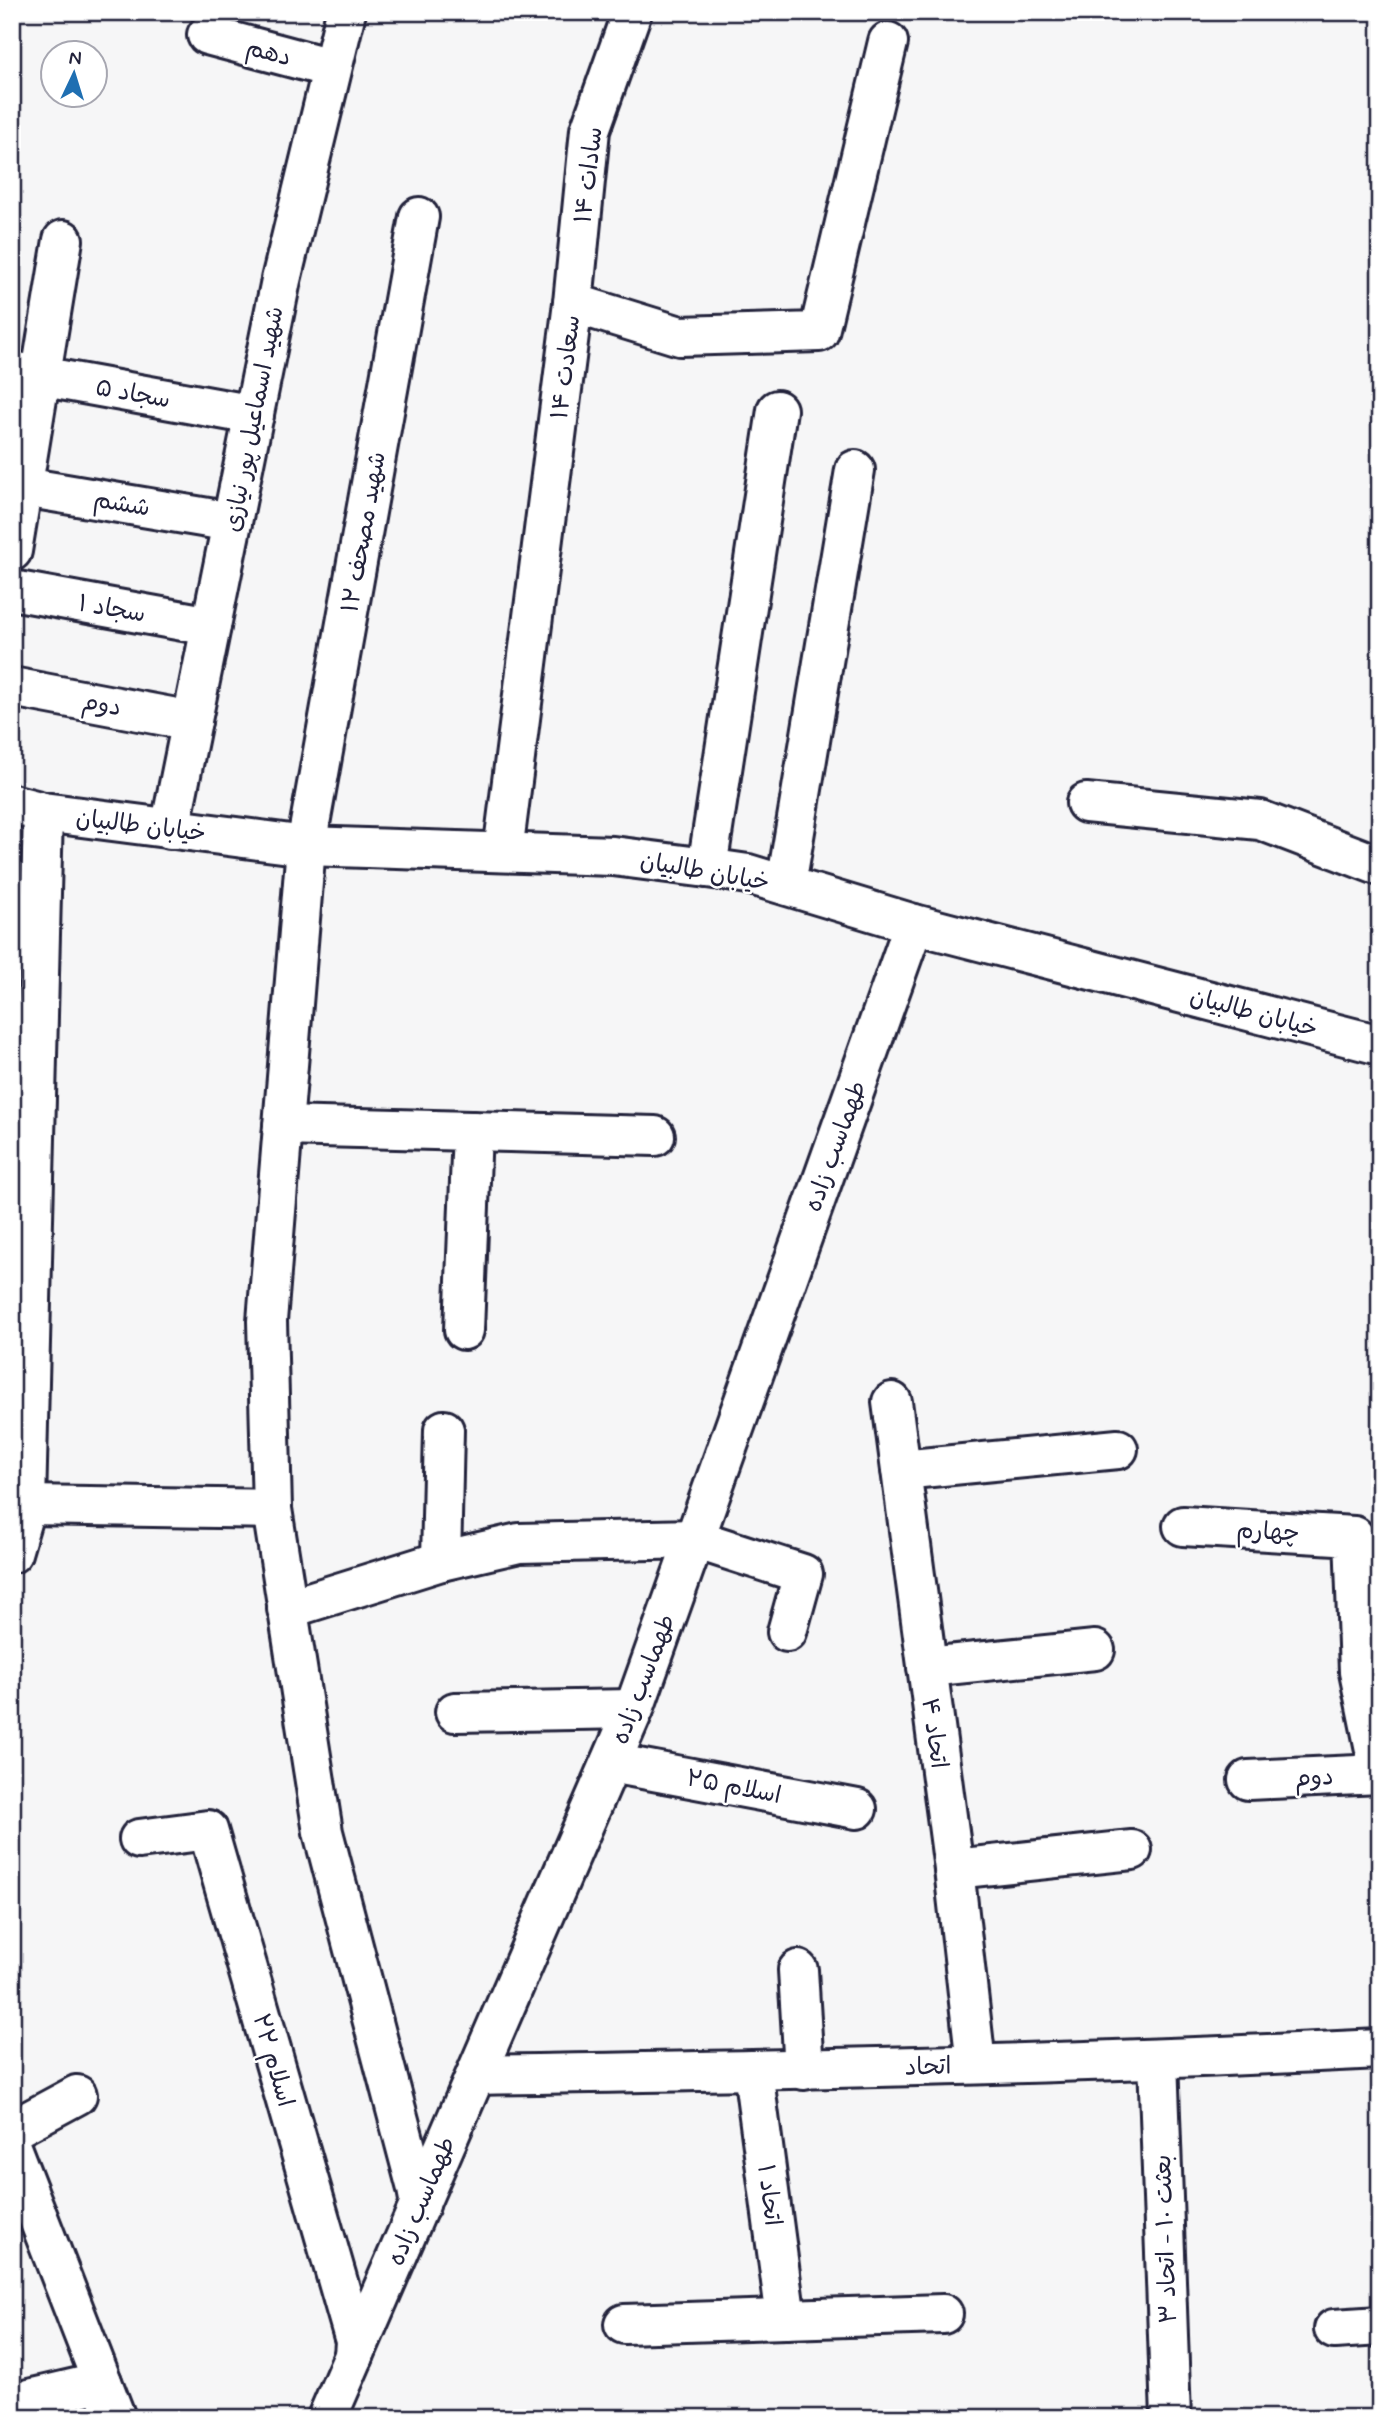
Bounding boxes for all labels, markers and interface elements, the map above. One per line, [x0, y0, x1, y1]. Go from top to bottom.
street label: دهم [242, 33, 295, 75]
north arrow [38, 38, 108, 108]
text: N [68, 46, 82, 71]
street label: سادات ۱۴ [568, 125, 611, 225]
street label: شهید اسماعیل پور نیازی [217, 304, 292, 535]
street label: سعادت ۱۴ [545, 313, 588, 421]
street label: سجاد ۵ [93, 373, 173, 416]
street label: شهید مصحف ۱۲ [335, 450, 394, 615]
street label: ششم [91, 484, 152, 526]
street label: سجاد ۱ [76, 588, 148, 631]
street label: دوم [79, 687, 124, 726]
street label: خیابان طالبیان [74, 803, 208, 850]
street label: خیابان طالبیان [638, 846, 772, 899]
street label: خیابان طالبیان [1186, 982, 1321, 1045]
street label: طهماسب زاده [798, 1077, 874, 1216]
street label: چهارم [1235, 1515, 1300, 1551]
street label: طهماسب زاده [605, 1610, 683, 1749]
street label: اتحاد ۴ [913, 1696, 954, 1771]
street label: دوم [1294, 1762, 1334, 1797]
street label: اسلام ۲۵ [683, 1763, 784, 1813]
street label: اسلام ۲۲ [244, 2010, 301, 2111]
street label: اتحاد [904, 2051, 952, 2084]
street label: طهماسب زاده [381, 2132, 463, 2271]
street label: بعثت ۱۰ - اتحاد ۳ [1148, 2154, 1185, 2324]
street label: اتحاد ۱ [749, 2163, 788, 2228]

